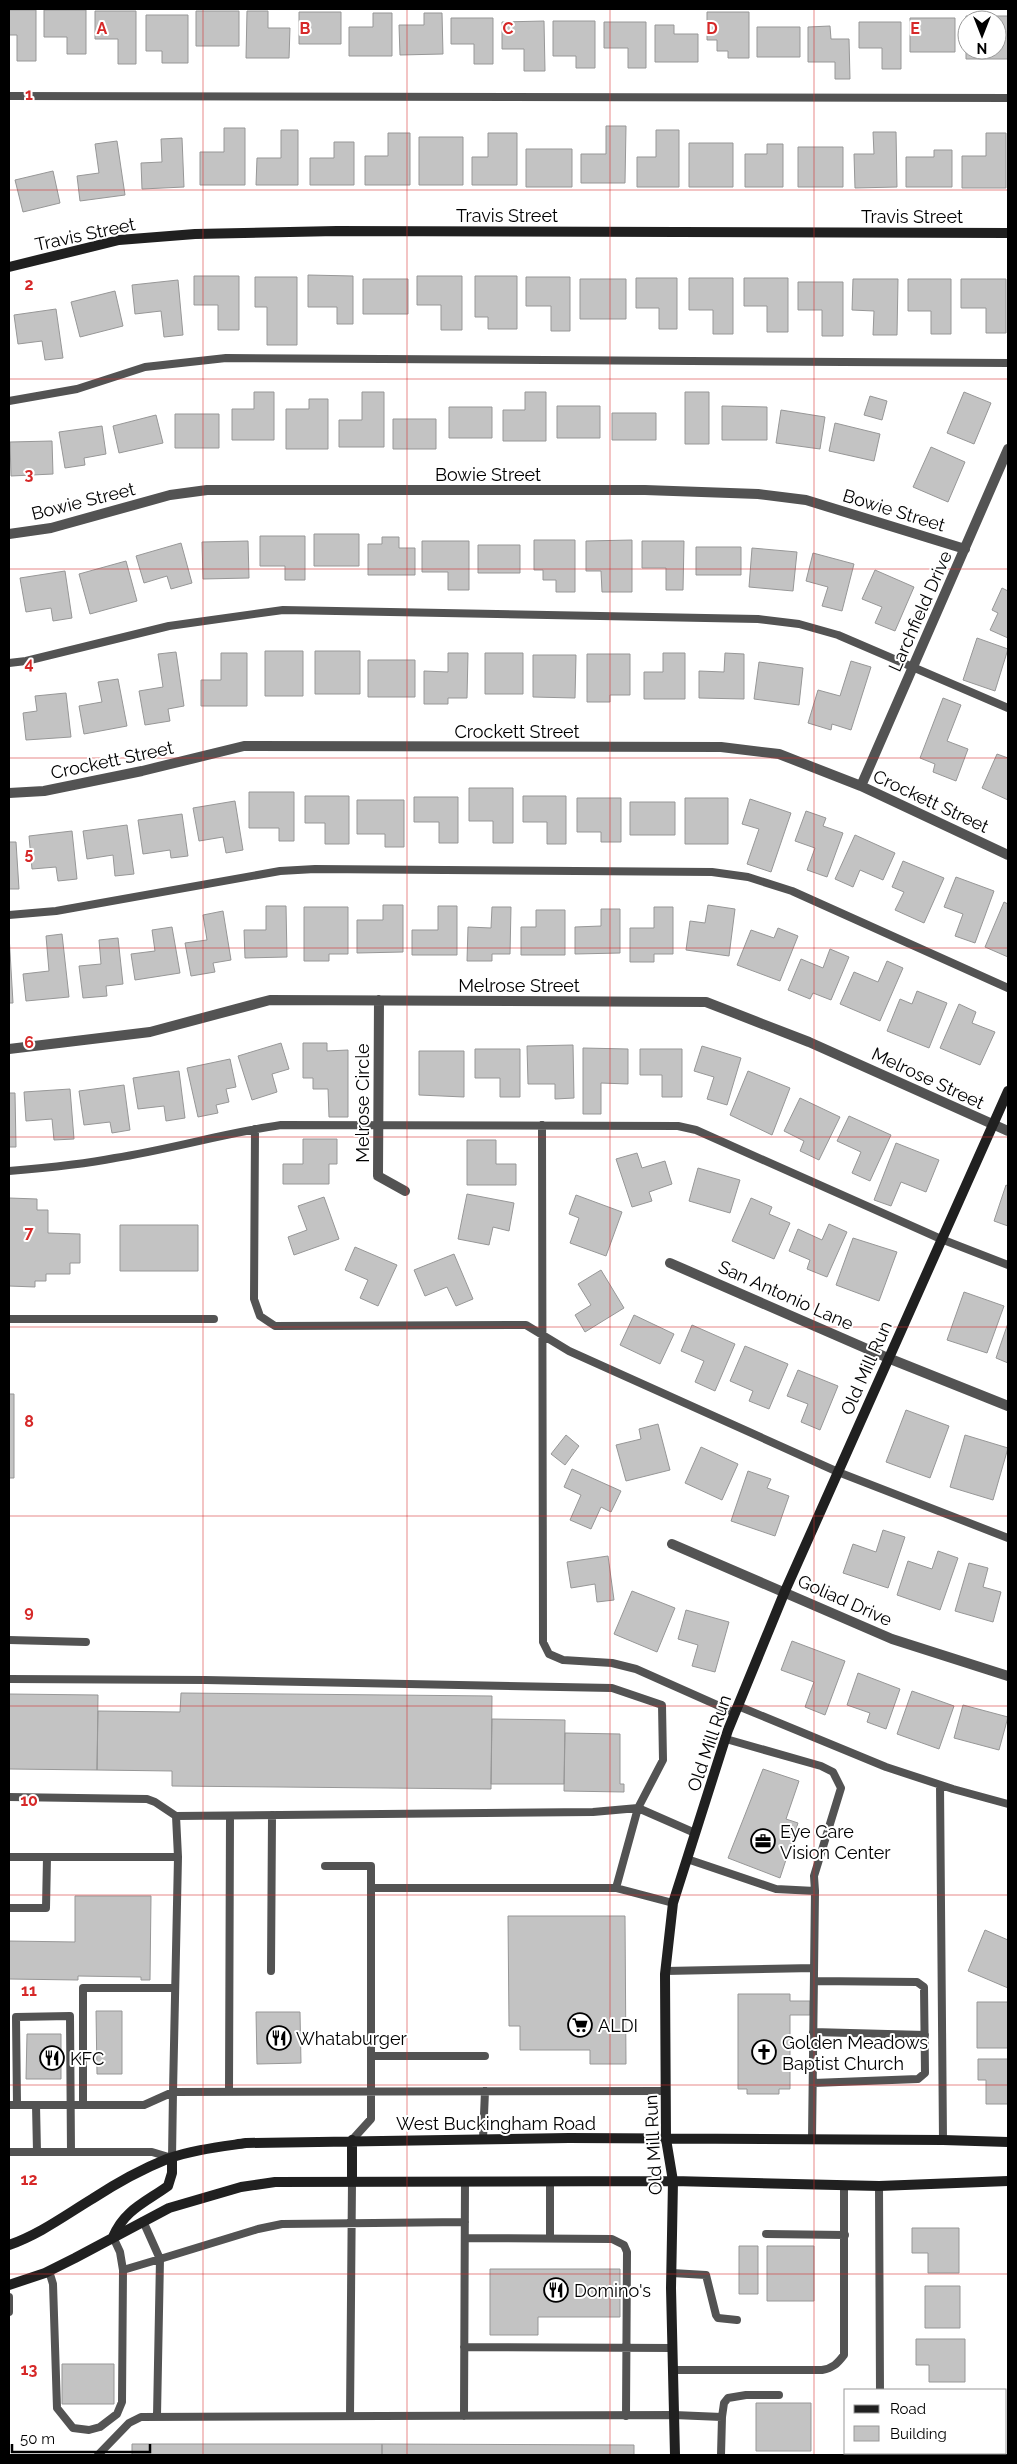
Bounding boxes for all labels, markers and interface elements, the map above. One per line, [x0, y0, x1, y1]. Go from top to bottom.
north arrow [957, 10, 1007, 60]
text: A [97, 19, 108, 38]
text: B [300, 19, 311, 38]
text: C [503, 19, 514, 38]
text: D [706, 19, 718, 38]
text: E [910, 19, 920, 38]
text: N [977, 40, 987, 56]
text: 1 [25, 85, 33, 104]
street label: Travis Street [456, 205, 558, 226]
street label: Travis Street [861, 206, 963, 227]
street label: Travis Street [33, 213, 137, 255]
text: 2 [24, 275, 34, 294]
street label: Bowie Street [435, 464, 541, 485]
text: 3 [25, 465, 34, 484]
street label: Bowie Street [29, 478, 137, 524]
street label: Bowie Street [840, 484, 948, 536]
street label: Larchfield Drive [884, 547, 956, 675]
text: 4 [24, 654, 34, 673]
street label: Crockett Street [454, 721, 580, 742]
street label: Crockett Street [49, 737, 175, 783]
street label: Crockett Street [870, 765, 992, 837]
text: 5 [25, 844, 34, 863]
street label: Melrose Street [458, 975, 580, 996]
text: 6 [24, 1033, 34, 1052]
street label: Melrose Circle [352, 1043, 373, 1163]
street label: Melrose Street [868, 1043, 988, 1113]
text: 7 [25, 1223, 34, 1242]
street label: San Antonio Lane [715, 1256, 857, 1334]
street label: Old Mill Run [836, 1318, 896, 1418]
text: 8 [24, 1412, 34, 1431]
street label: Goliad Drive [795, 1570, 896, 1630]
text: 9 [24, 1602, 34, 1621]
street label: Old Mill Run [683, 1692, 735, 1794]
text: 10 [20, 1791, 38, 1810]
place label: Eye Care Vision Center [780, 1821, 891, 1863]
office icon: Eye Care Vision Center [750, 1828, 776, 1854]
text: 11 [21, 1981, 37, 2000]
supermarket icon: ALDI [567, 2012, 593, 2038]
place label: ALDI [598, 2015, 638, 2036]
restaurant icon: Whataburger [266, 2025, 292, 2051]
place label: Whataburger [296, 2028, 407, 2049]
place label: Golden Meadows Baptist Church [782, 2032, 928, 2074]
church icon: Golden Meadows Baptist Church [751, 2039, 777, 2065]
restaurant icon: KFC [39, 2045, 65, 2071]
place label: KFC [70, 2048, 104, 2069]
street label: Old Mill Run [640, 2094, 666, 2196]
street label: West Buckingham Road [396, 2113, 596, 2134]
text: 12 [21, 2170, 37, 2189]
restaurant icon: Domino's [543, 2277, 569, 2303]
place label: Domino's [574, 2280, 651, 2301]
text: 13 [21, 2360, 37, 2379]
legend [844, 2389, 1007, 2454]
text: Road [890, 2400, 926, 2418]
scale bar [12, 2422, 150, 2454]
text: Building [890, 2425, 947, 2443]
text: 50 m [20, 2430, 55, 2448]

